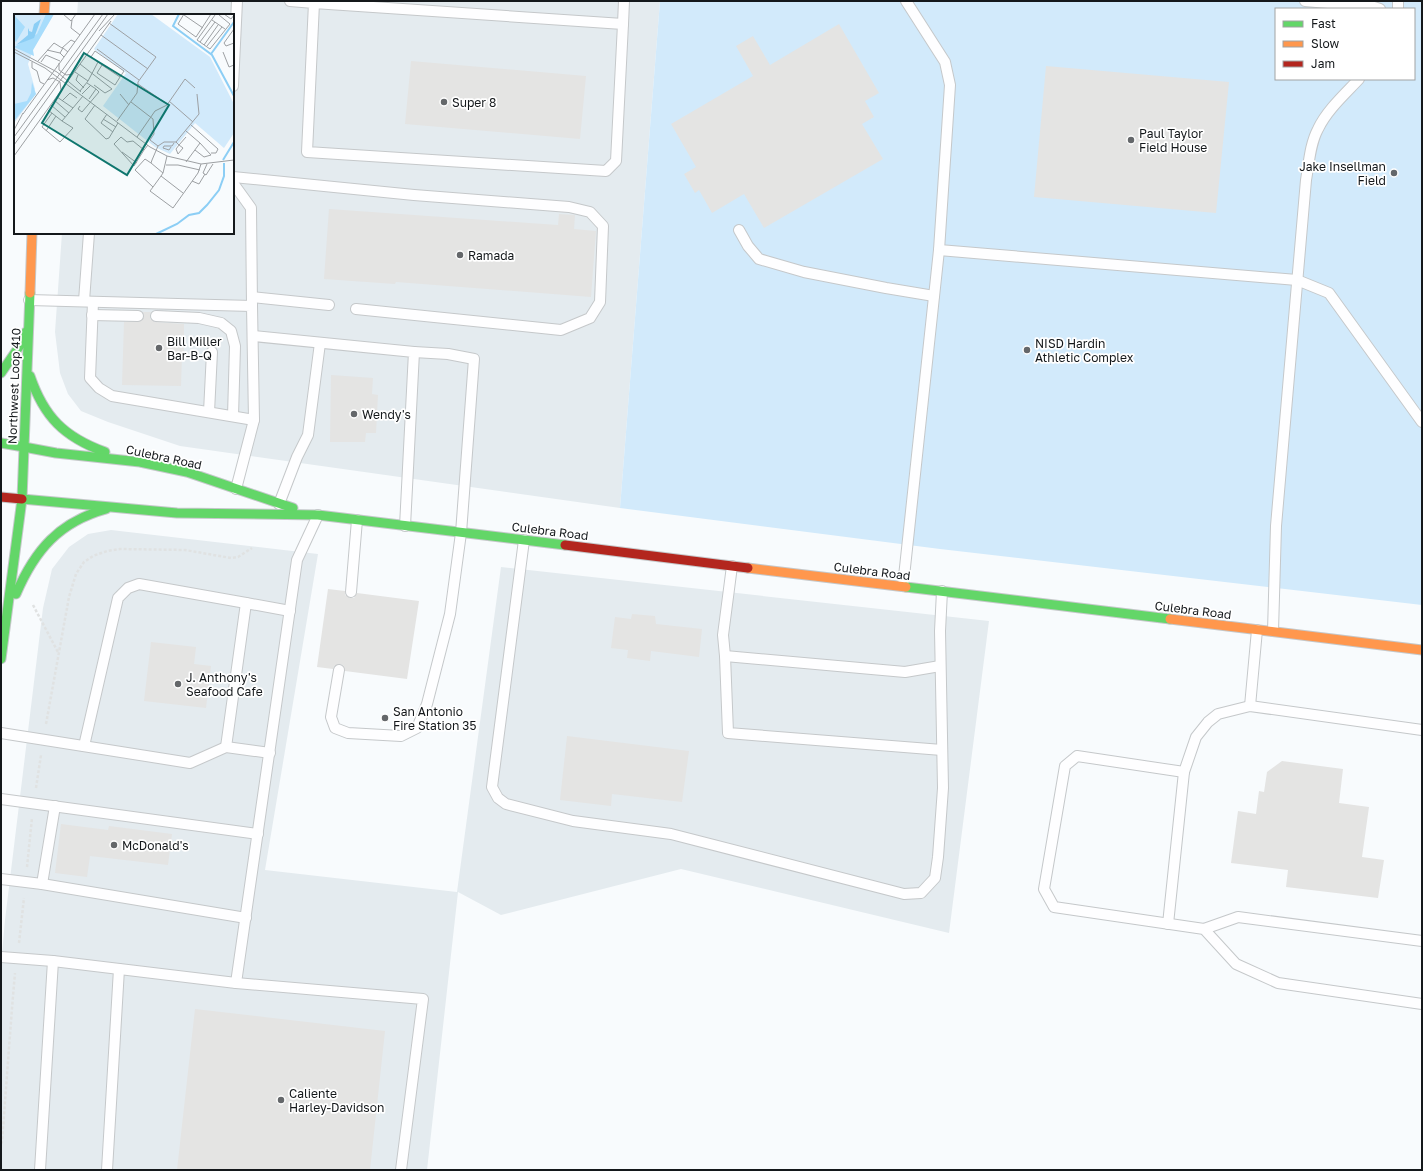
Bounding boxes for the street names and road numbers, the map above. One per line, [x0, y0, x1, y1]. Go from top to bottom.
street label: Northwest Loop 410 [4, 328, 24, 444]
street label: Culebra Road [125, 442, 203, 472]
street label: Culebra Road [511, 519, 589, 543]
street label: Culebra Road [833, 559, 911, 583]
street label: Culebra Road [1154, 598, 1232, 622]

